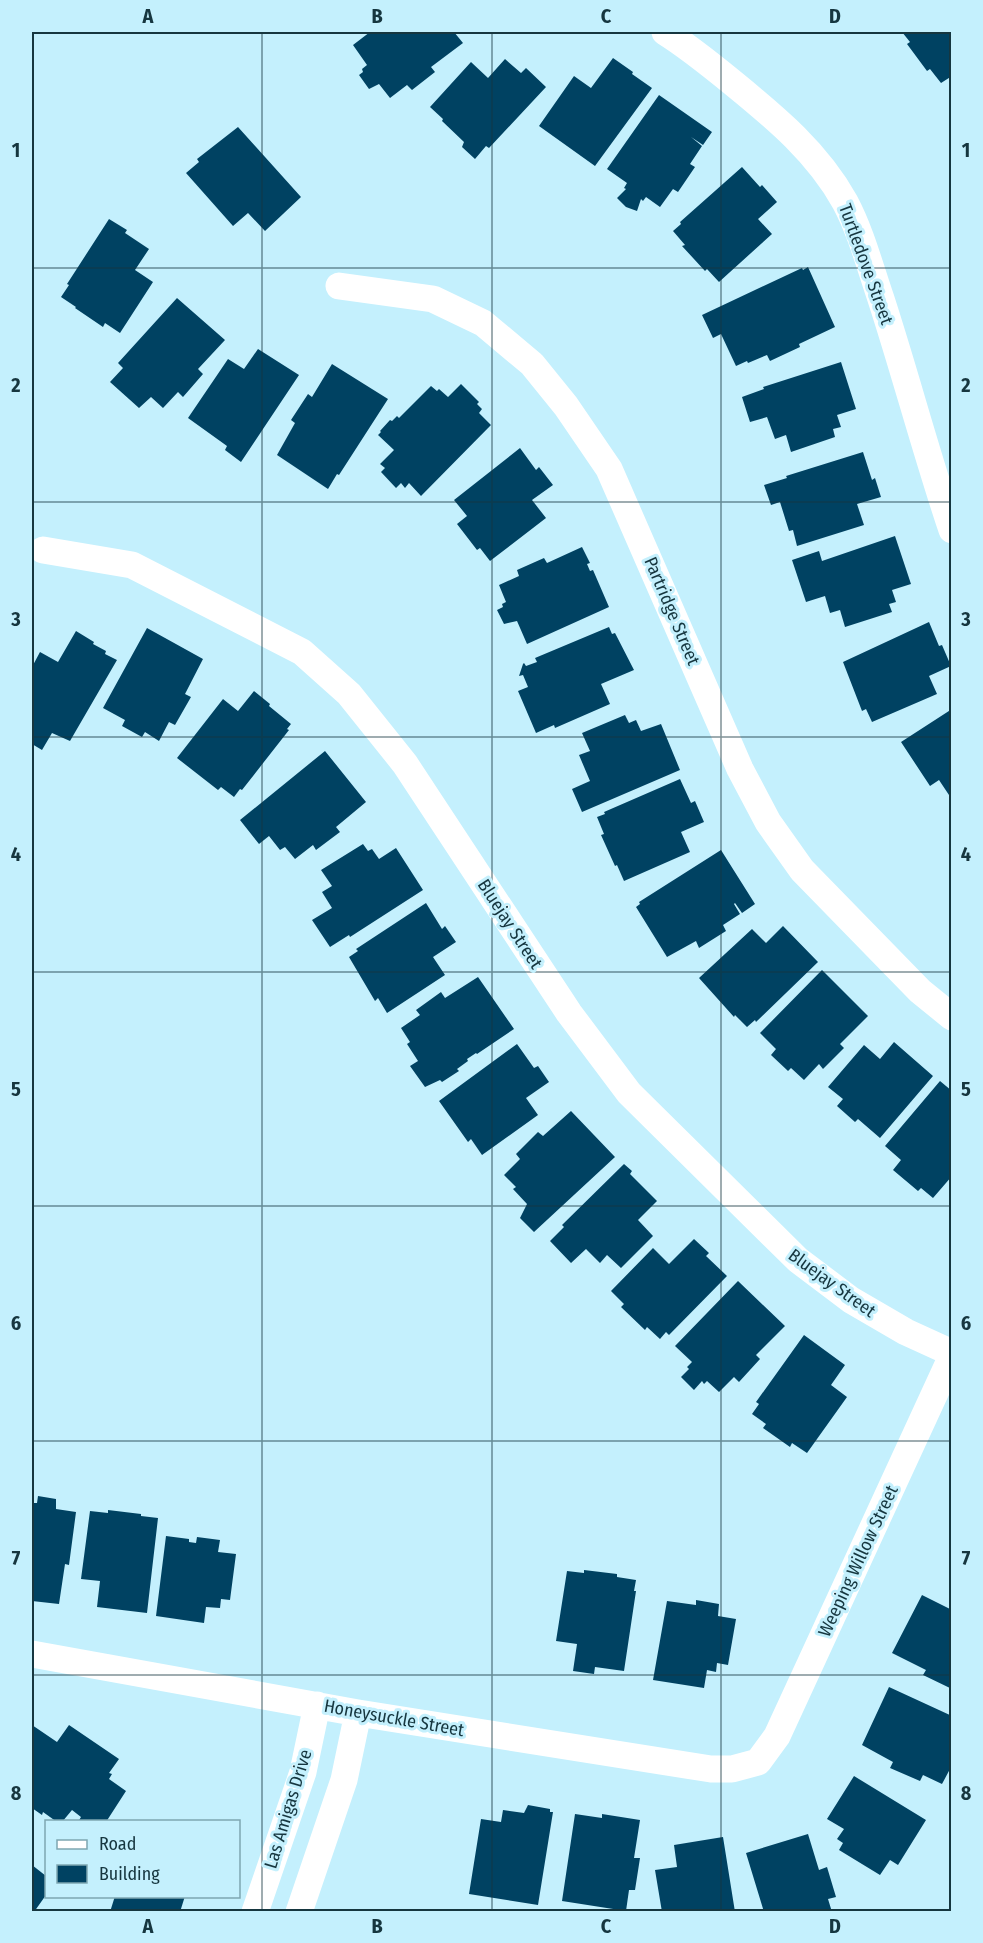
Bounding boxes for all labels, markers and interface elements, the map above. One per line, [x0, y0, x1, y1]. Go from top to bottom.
text: A [142, 4, 155, 28]
text: B [371, 4, 383, 28]
text: C [601, 4, 612, 28]
text: D [829, 4, 841, 28]
text: 1 [12, 138, 20, 162]
text: 1 [962, 138, 970, 162]
street label: Turtledove Street [834, 201, 898, 328]
text: 2 [10, 373, 21, 397]
text: 2 [960, 373, 971, 397]
street label: Partridge Street [639, 554, 705, 669]
text: 3 [10, 607, 21, 631]
text: 3 [960, 607, 971, 631]
text: 4 [11, 842, 21, 866]
text: 4 [961, 842, 971, 866]
street label: Bluejay Street [473, 875, 547, 973]
text: 5 [11, 1077, 21, 1101]
text: 5 [961, 1077, 971, 1101]
street label: Bluejay Street [784, 1244, 880, 1322]
text: 6 [11, 1311, 21, 1335]
text: 6 [961, 1311, 971, 1335]
street label: Weeping Willow Street [813, 1482, 903, 1640]
text: 7 [12, 1546, 21, 1570]
text: 7 [962, 1546, 971, 1570]
street label: Honeysuckle Street [322, 1695, 466, 1741]
street label: Las Amigas Drive [259, 1747, 317, 1871]
text: 8 [11, 1781, 22, 1805]
text: 8 [961, 1781, 972, 1805]
legend [45, 1820, 240, 1898]
text: Road [99, 1833, 136, 1855]
text: Building [99, 1863, 160, 1885]
text: A [142, 1914, 155, 1938]
text: B [371, 1914, 383, 1938]
text: C [601, 1914, 612, 1938]
text: D [829, 1914, 841, 1938]

